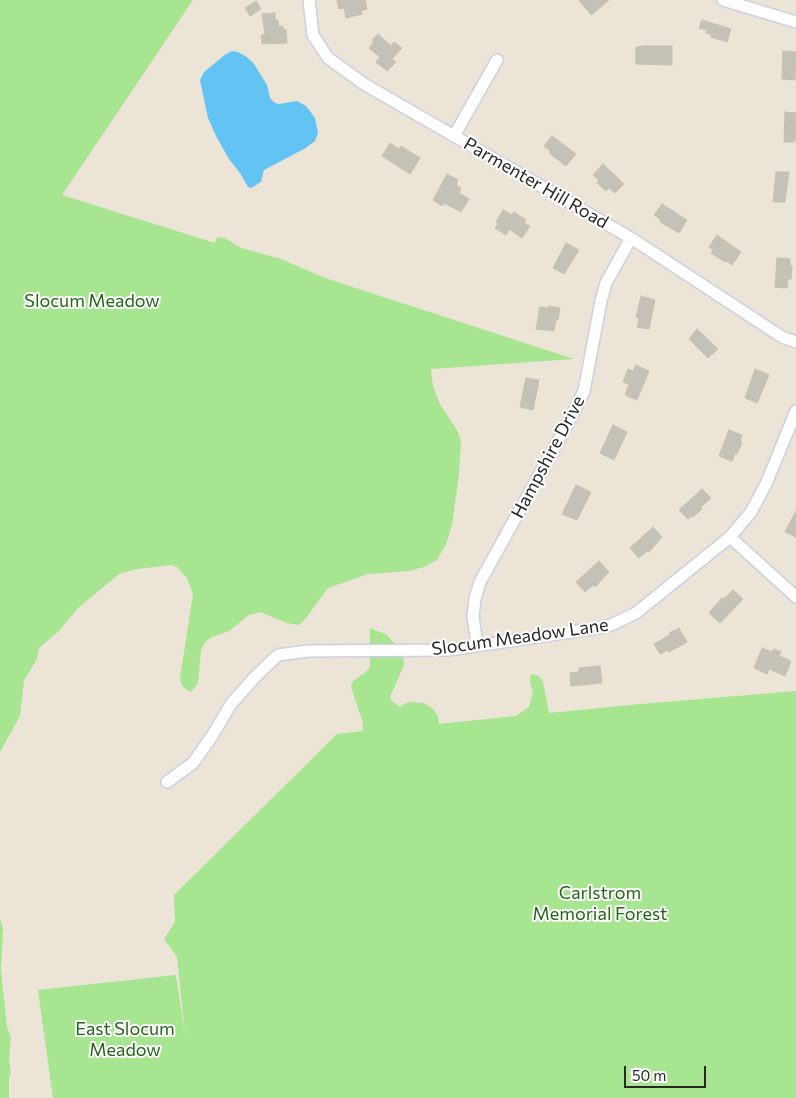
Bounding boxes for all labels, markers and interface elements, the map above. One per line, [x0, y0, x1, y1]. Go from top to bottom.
street label: Parmenter Hill Road [460, 133, 612, 233]
park label: Slocum Meadow [24, 290, 160, 312]
street label: Hampshire Drive [507, 392, 589, 522]
street label: Slocum Meadow Lane [430, 614, 610, 660]
park label: Carlstrom Memorial Forest [533, 882, 667, 924]
park label: East Slocum Meadow [75, 1018, 175, 1060]
scale bar [626, 1056, 708, 1088]
text: 50 m [632, 1066, 666, 1084]

